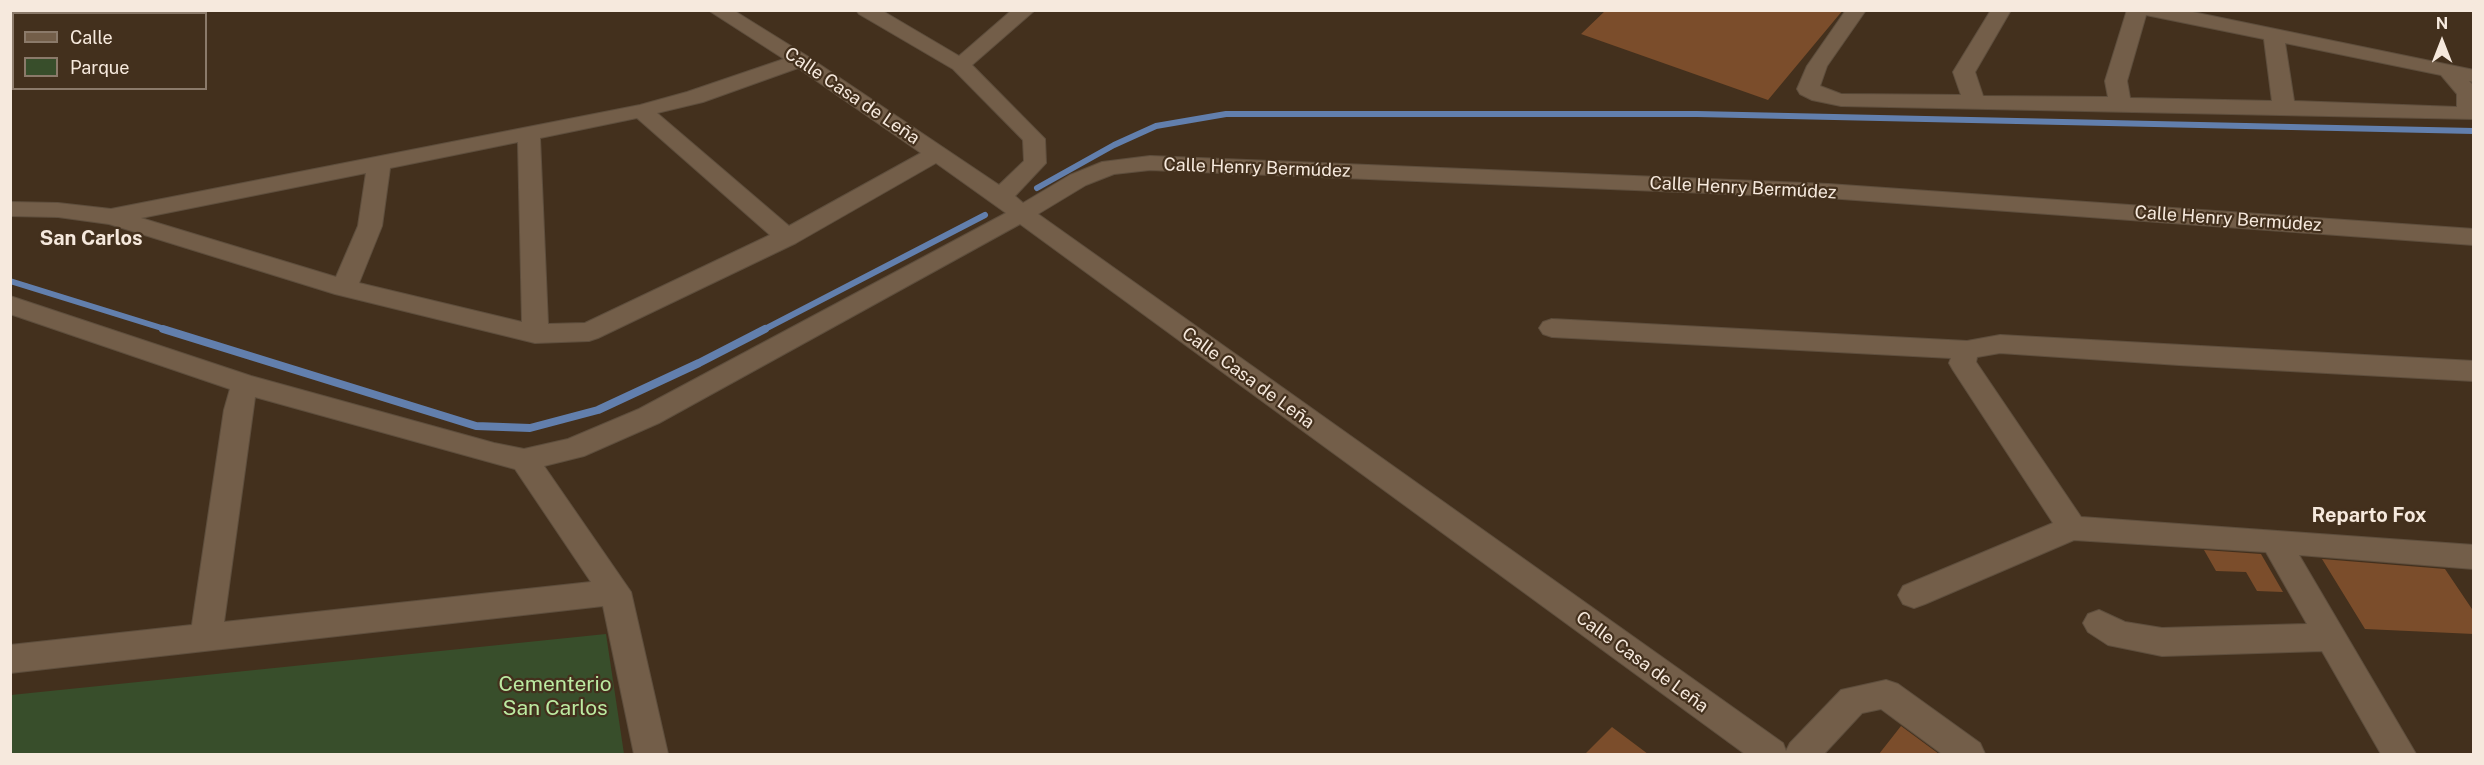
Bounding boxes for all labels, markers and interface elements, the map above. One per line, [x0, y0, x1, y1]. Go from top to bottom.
legend [12, 12, 207, 90]
north arrow [2412, 12, 2472, 72]
text: N [2436, 14, 2448, 33]
text: Calle [70, 27, 113, 48]
street label: Calle Casa de Leña [780, 43, 924, 149]
text: Parque [70, 57, 130, 78]
street label: Calle Henry Bermúdez [1163, 154, 1351, 182]
street label: Calle Henry Bermúdez [1649, 172, 1837, 204]
street label: Calle Henry Bermúdez [2134, 202, 2322, 236]
district label: San Carlos [39, 227, 143, 251]
street label: Calle Casa de Leña [1178, 323, 1318, 433]
district label: Reparto Fox [2312, 504, 2426, 528]
street label: Calle Casa de Leña [1572, 607, 1712, 717]
park label: Cementerio San Carlos [498, 672, 612, 722]

